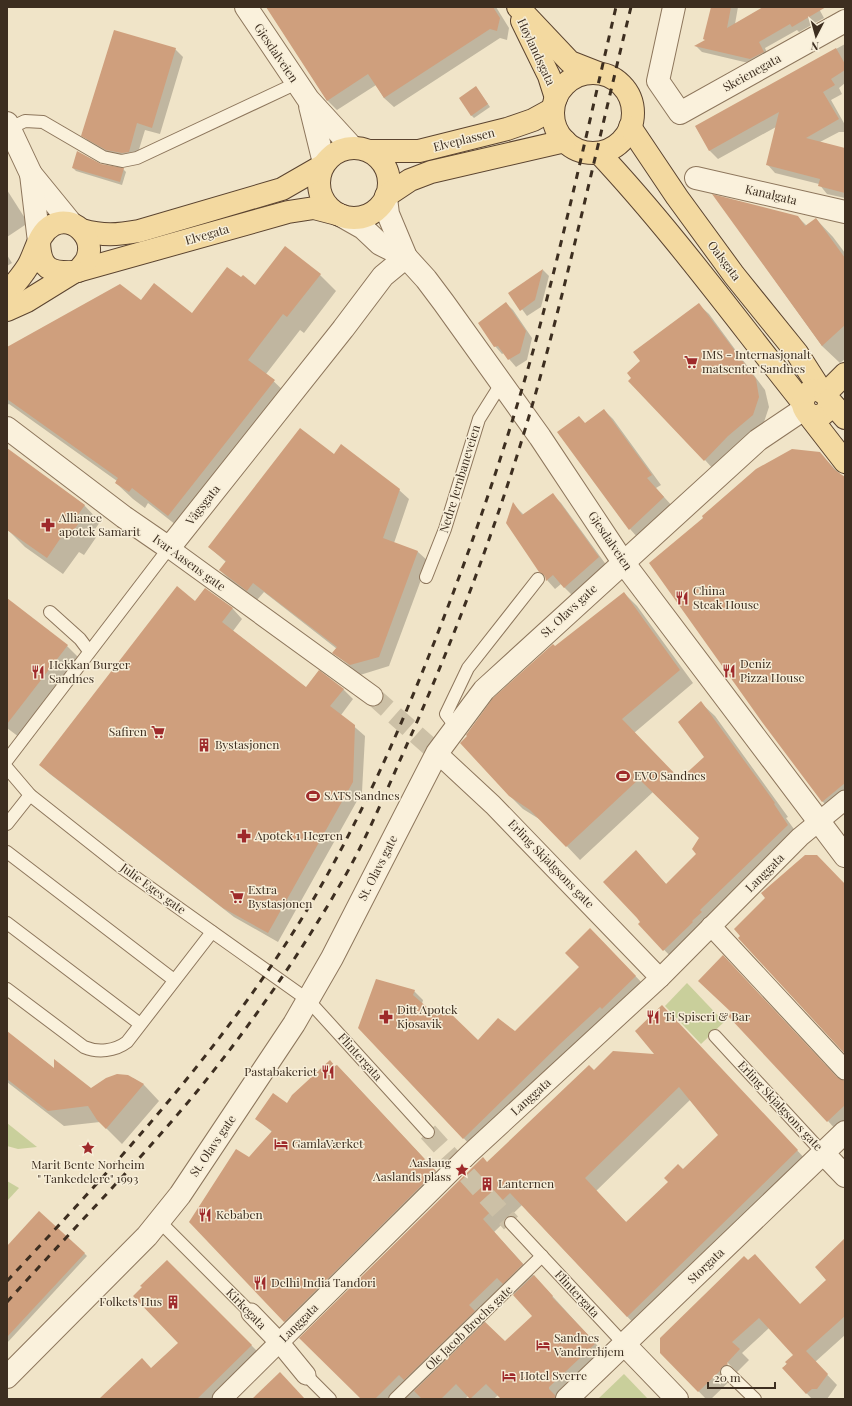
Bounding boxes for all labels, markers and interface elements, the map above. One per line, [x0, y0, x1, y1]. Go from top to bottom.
street label: Høylandsgata [514, 15, 559, 88]
north arrow [796, 16, 836, 56]
street label: Gjesdalveien [251, 20, 302, 85]
text: N [810, 39, 820, 54]
street label: Skeienegata [720, 50, 783, 95]
street label: Elveplassen [431, 124, 496, 154]
street label: Kanalgata [744, 180, 799, 208]
street label: Elvegata [183, 220, 231, 248]
street label: Oalsgata [705, 237, 745, 284]
place label: IMS - Internasjonalt matsenter Sandnes [702, 346, 812, 376]
supermarket icon: IMS - Internasjonalt matsenter Sandnes [683, 354, 699, 370]
street label: Nedre Jernbaneveien [435, 423, 483, 535]
street label: Vågsgata [181, 481, 223, 529]
street label: Gjesdalveien [585, 508, 636, 573]
place label: Alliance apotek Samarit [58, 509, 141, 539]
pharmacy icon: Alliance apotek Samarit [40, 517, 56, 533]
street label: Ivar Aasens gate [150, 530, 229, 594]
street label: St. Olavs gate [537, 580, 600, 641]
place label: China Steak House [693, 582, 759, 612]
restaurant icon: China Steak House [674, 590, 690, 606]
place label: Deniz Pizza House [740, 655, 805, 685]
place label: Hekkan Burger Sandnes [49, 656, 131, 686]
restaurant icon: Deniz Pizza House [721, 663, 737, 679]
restaurant icon: Hekkan Burger Sandnes [30, 664, 46, 680]
place label: Safiren [109, 723, 147, 739]
supermarket icon: Safiren [150, 724, 166, 740]
place label: Bystasjonen [215, 736, 279, 752]
building icon: Bystasjonen [196, 737, 212, 753]
place label: EVO Sandnes [634, 767, 706, 783]
sports icon: EVO Sandnes [615, 768, 631, 784]
place label: SATS Sandnes [324, 787, 400, 803]
sports icon: SATS Sandnes [305, 788, 321, 804]
street label: Erling Skjalgsons gate [505, 815, 598, 911]
place label: Apotek 1 Hegren [254, 827, 343, 843]
pharmacy icon: Apotek 1 Hegren [236, 828, 252, 844]
street label: St. Olavs gate [354, 832, 400, 903]
street label: Langgata [741, 849, 787, 895]
street label: Julie Eges gate [117, 858, 190, 917]
place label: Extra Bystasjonen [248, 881, 312, 911]
supermarket icon: Extra Bystasjonen [229, 889, 245, 905]
place label: Ditt Apotek Kjosavik [397, 1001, 458, 1031]
place label: Ti Spiseri & Bar [664, 1008, 751, 1024]
pharmacy icon: Ditt Apotek Kjosavik [378, 1009, 394, 1025]
restaurant icon: Ti Spiseri & Bar [645, 1009, 661, 1025]
street label: Flintergata [335, 1029, 386, 1084]
street label: Erling Skjalgsons gate [735, 1057, 827, 1154]
place label: Pastabakeriet [244, 1063, 318, 1079]
restaurant icon: Pastabakeriet [320, 1064, 336, 1080]
street label: Langgata [507, 1074, 554, 1119]
street label: St. Olavs gate [186, 1111, 239, 1180]
place label: GamlaVærket [292, 1135, 364, 1151]
hotel icon: GamlaVærket [273, 1136, 289, 1152]
place icon: Marit Bente Norheim " Tankedelere" 1993 [80, 1140, 96, 1156]
place label: Aaslaug Aaslands plass [372, 1154, 452, 1184]
place label: Marit Bente Norheim " Tankedelere" 1993 [31, 1156, 145, 1186]
place icon: Aaslaug Aaslands plass [454, 1162, 470, 1178]
place label: Lanternen [498, 1175, 554, 1191]
building icon: Lanternen [479, 1176, 495, 1192]
place label: Kebaben [216, 1206, 263, 1222]
restaurant icon: Kebaben [197, 1207, 213, 1223]
street label: Storgata [684, 1244, 727, 1287]
street label: Flintergata [552, 1266, 604, 1320]
place label: Delhi India Tandori [271, 1274, 376, 1290]
restaurant icon: Delhi India Tandori [252, 1275, 268, 1291]
street label: Ole Jacob Brochs gate [421, 1281, 516, 1373]
street label: Kirkegata [223, 1284, 270, 1332]
place label: Folkets Hus [99, 1293, 162, 1309]
building icon: Folkets Hus [165, 1294, 181, 1310]
street label: Langgata [275, 1299, 321, 1345]
place label: Sandnes Vandrerhjem [553, 1329, 625, 1359]
hotel icon: Sandnes Vandrerhjem [535, 1337, 551, 1353]
scale bar [708, 1364, 775, 1390]
place label: Hotel Sverre [520, 1367, 587, 1383]
hotel icon: Hotel Sverre [501, 1368, 517, 1384]
text: 20 m [714, 1369, 741, 1385]

